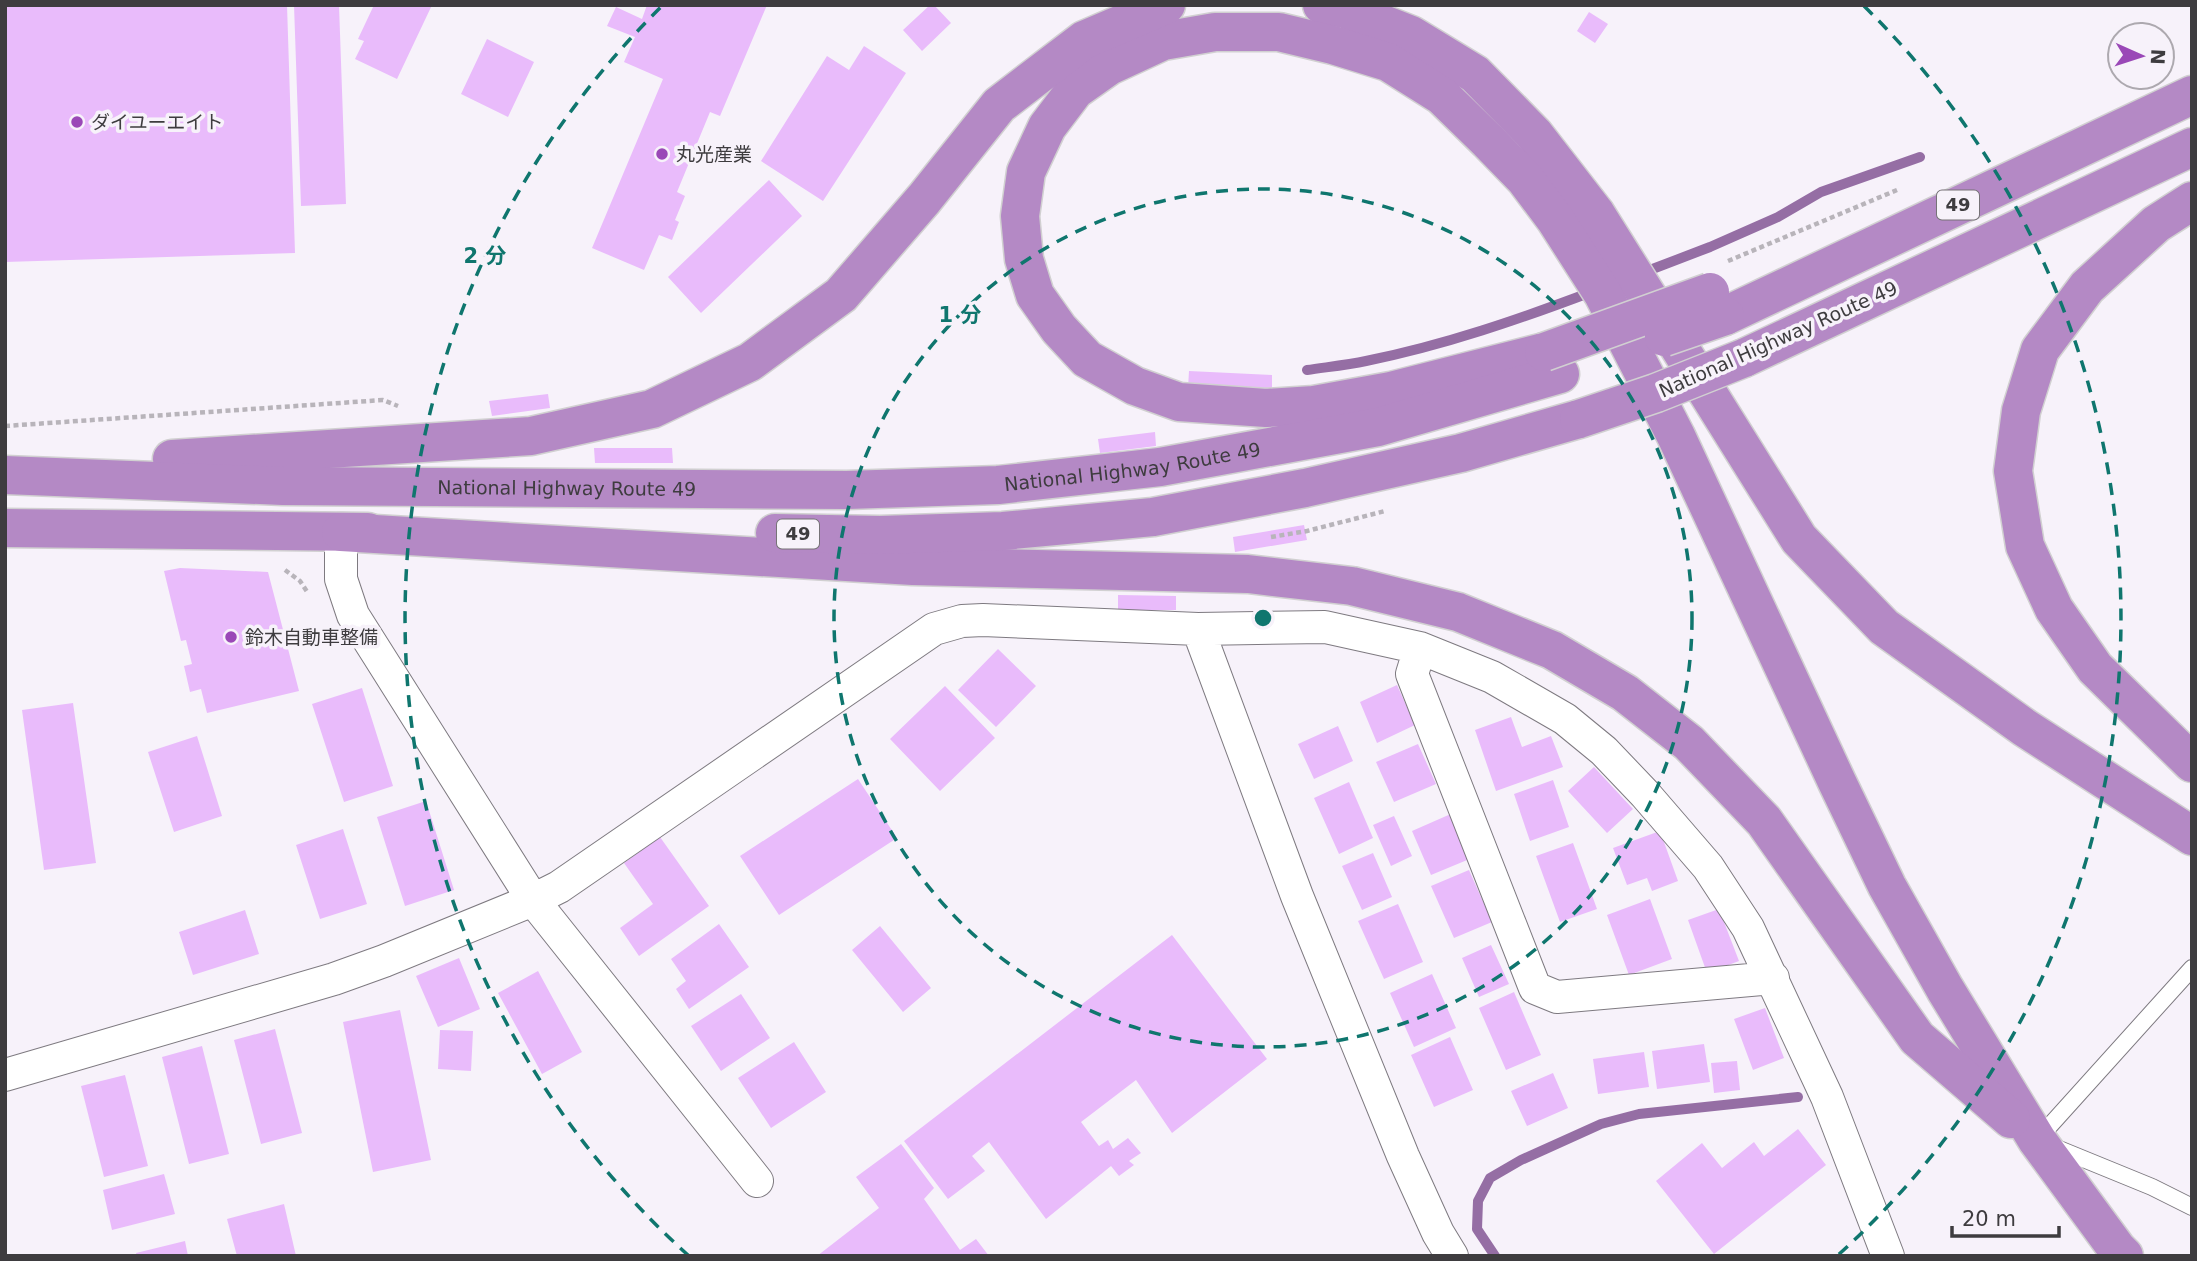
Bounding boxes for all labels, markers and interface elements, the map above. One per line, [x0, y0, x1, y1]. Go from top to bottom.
north arrow [2106, 21, 2176, 91]
text: N [2147, 48, 2169, 65]
place label: ダイユーエイト [91, 111, 224, 133]
marker: ダイユーエイト [69, 114, 85, 130]
place label: 丸光産業 [676, 143, 752, 165]
marker: 丸光産業 [654, 146, 670, 162]
road number: 49 [1937, 190, 1979, 220]
text: 2 分 [464, 244, 506, 268]
street label: National Highway Route 49 [1655, 276, 1901, 402]
text: 1 分 [939, 303, 981, 327]
street label: National Highway Route 49 [1003, 438, 1262, 495]
street label: National Highway Route 49 [437, 476, 696, 500]
road number: 49 [777, 520, 819, 548]
centre of rings [1251, 606, 1275, 630]
place label: 鈴木自動車整備 [245, 626, 378, 648]
marker: 鈴木自動車整備 [223, 629, 239, 645]
scale bar [1952, 1194, 2059, 1238]
text: 20 m [1962, 1207, 2016, 1231]

